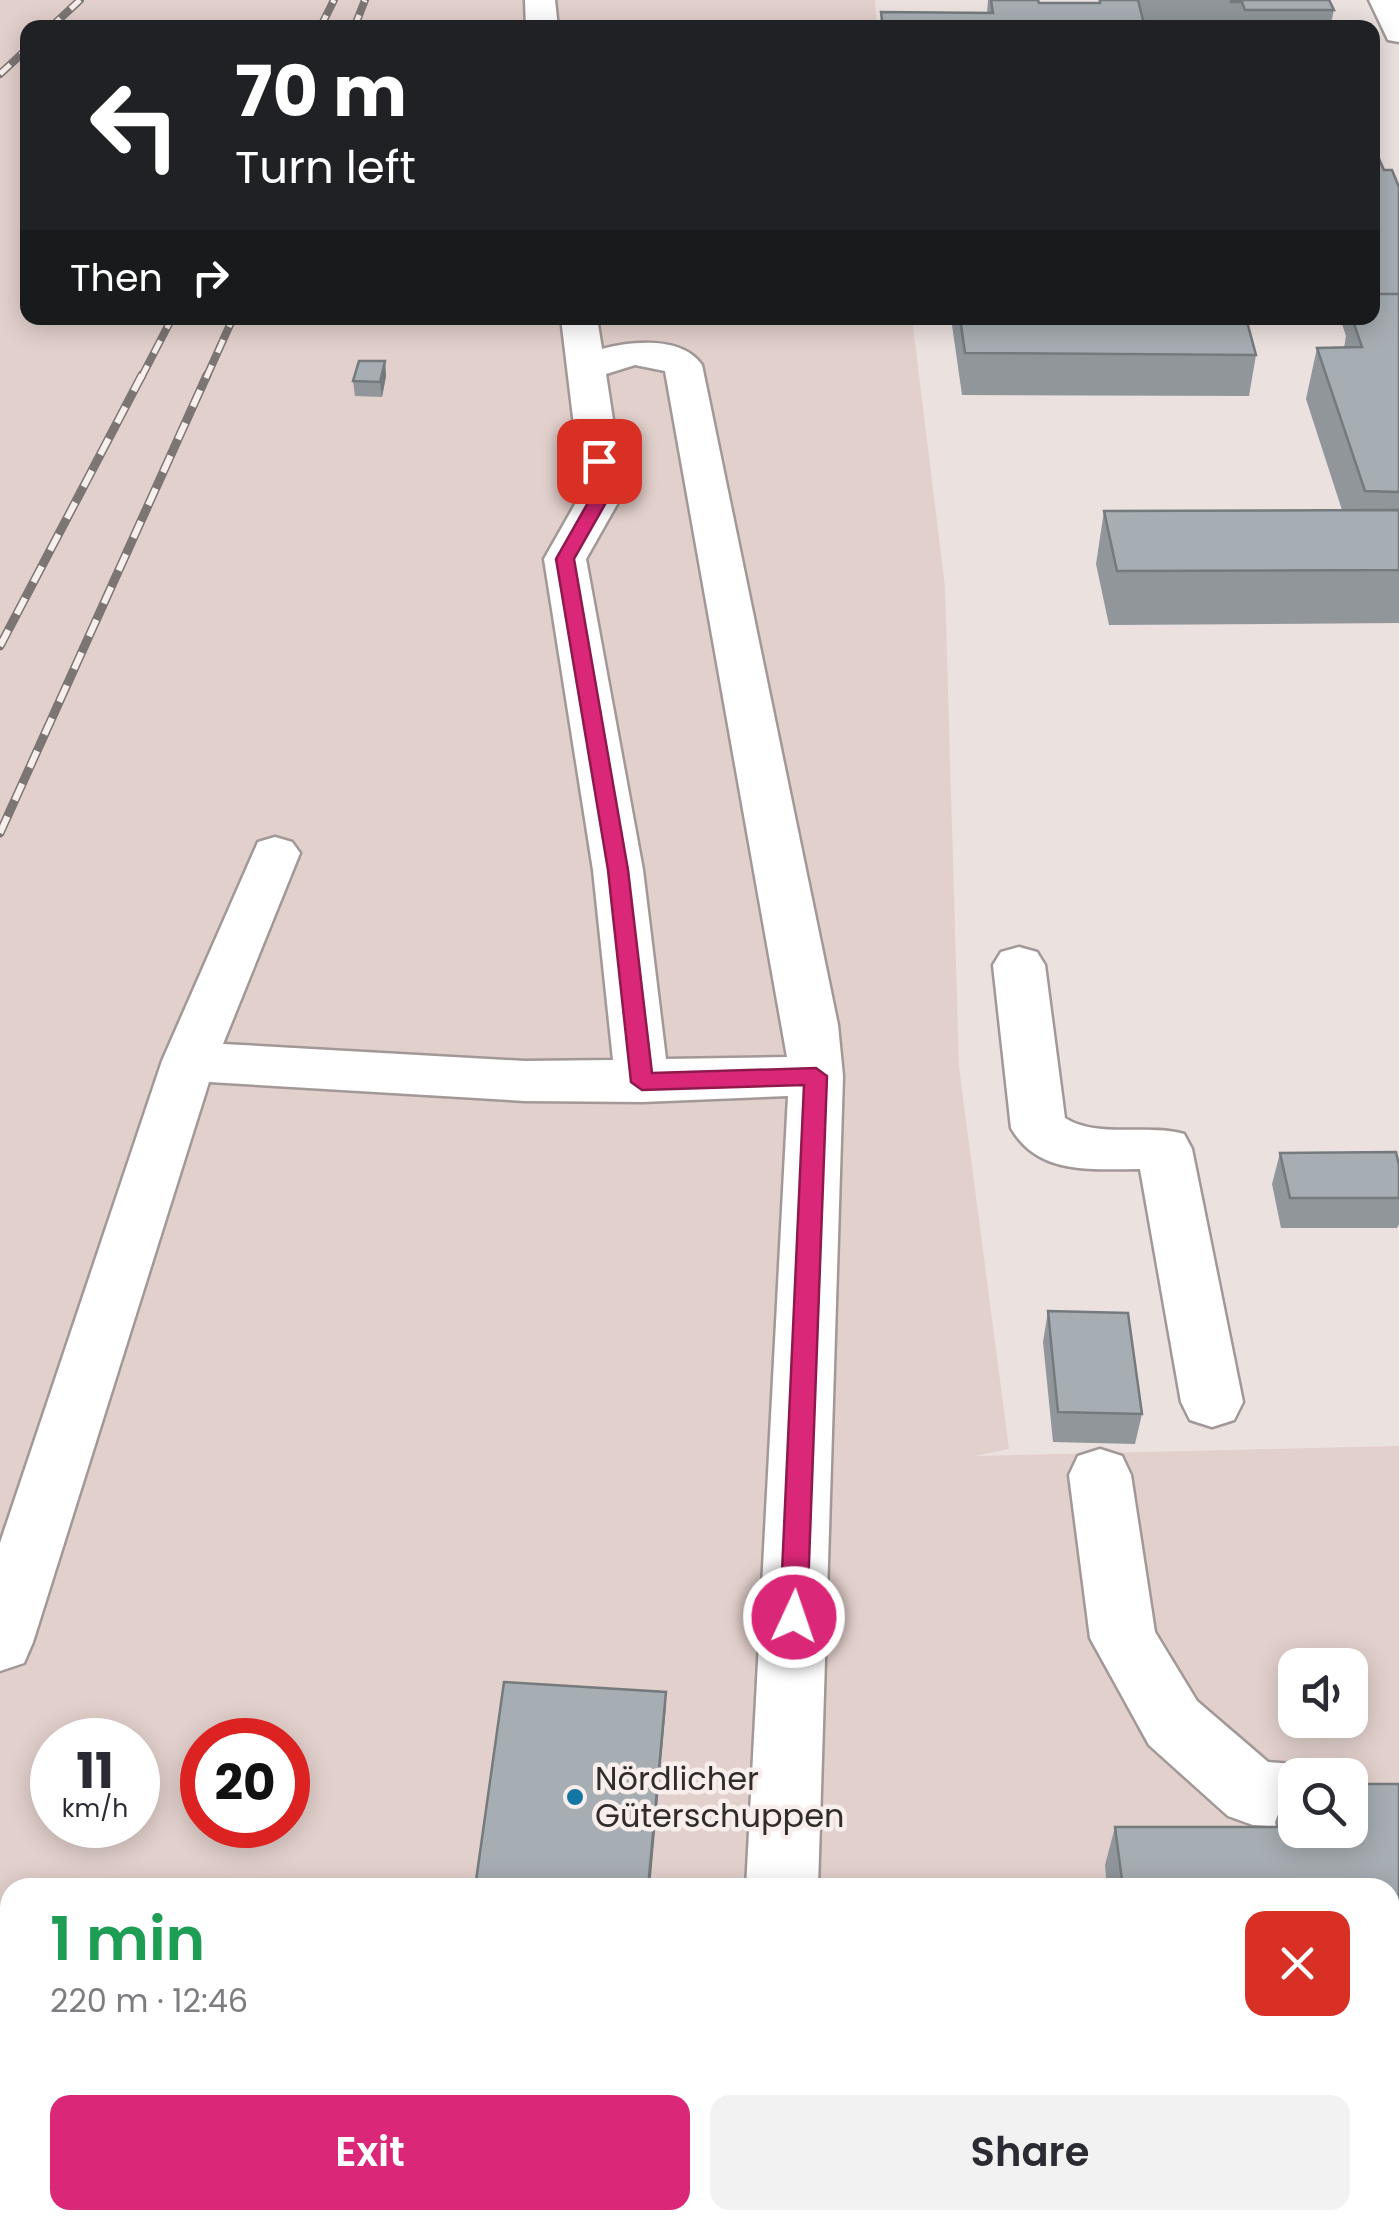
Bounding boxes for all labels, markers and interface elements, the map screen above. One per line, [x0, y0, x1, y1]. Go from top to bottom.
text: 70 m [235, 42, 407, 141]
icon: left [70, 60, 200, 190]
text: Turn left [235, 136, 416, 199]
icon: right [183, 250, 238, 305]
text: Then [70, 251, 163, 304]
pin [557, 419, 642, 504]
icon: arrive [572, 434, 627, 489]
position arrow [742, 1565, 846, 1669]
map controls [1278, 1648, 1368, 1848]
button: sound [1278, 1648, 1368, 1738]
speed limit sign: 20 [180, 1718, 310, 1848]
text: 11 [76, 1735, 114, 1806]
place label: Nördlicher Güterschuppen [595, 1756, 844, 1838]
button: search [1278, 1758, 1368, 1848]
marker: Nördlicher Güterschuppen [564, 1786, 586, 1808]
text: km/h [62, 1791, 128, 1826]
text: 1 min [50, 1897, 205, 1981]
button: close [1245, 1911, 1350, 2016]
text: 220 m · 12:46 [50, 1978, 248, 2023]
button: Exit [50, 2095, 690, 2210]
button: Share [710, 2095, 1350, 2210]

